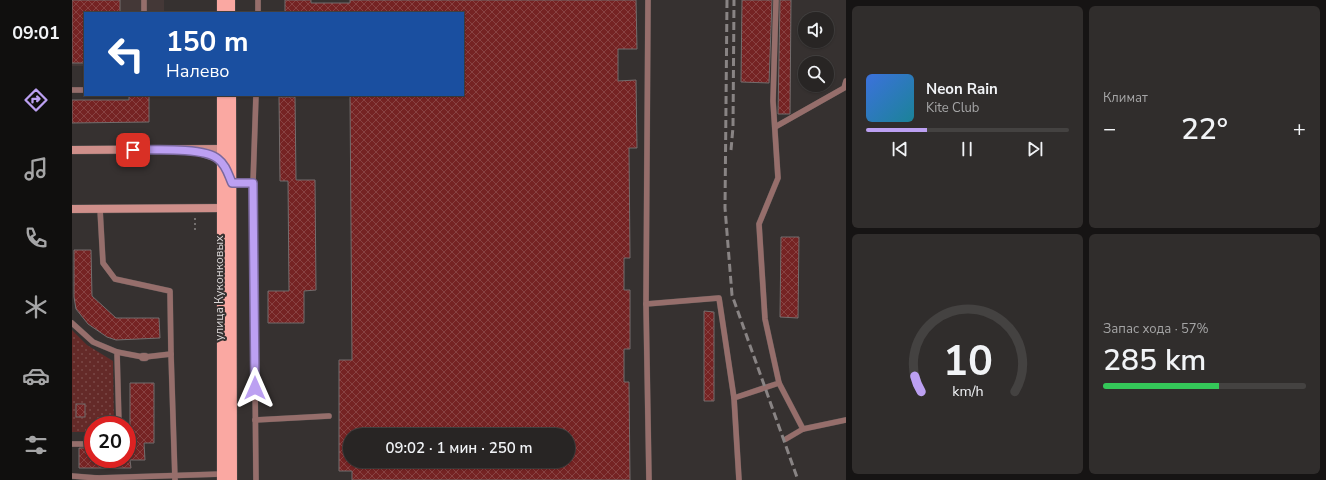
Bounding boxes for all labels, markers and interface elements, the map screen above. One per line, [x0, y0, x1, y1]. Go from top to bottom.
map controls [798, 12, 834, 92]
button: sound [798, 12, 834, 48]
text: 09:01 [12, 21, 60, 45]
text: 150 m [166, 23, 249, 61]
icon: left [100, 28, 152, 80]
button: search [798, 56, 834, 92]
text: Налево [166, 59, 230, 83]
text: Neon Rain [926, 79, 998, 99]
icon: directions [22, 86, 50, 114]
text: Климат [1103, 89, 1148, 107]
text: Kite Club [926, 99, 979, 117]
text: 22° [1181, 109, 1228, 150]
text: − [1103, 114, 1116, 144]
text: + [1293, 114, 1306, 144]
pin [116, 133, 150, 167]
icon: previous [889, 138, 911, 160]
icon: pause [956, 138, 978, 160]
icon: next [1024, 138, 1046, 160]
icon: arrive [122, 139, 144, 161]
icon: music [22, 155, 50, 183]
icon: phone [22, 224, 50, 252]
street label: улица Куконковых [211, 235, 227, 341]
icon: climate [22, 293, 50, 321]
text: Запас хода · 57% [1103, 320, 1209, 338]
text: 10 [943, 333, 992, 390]
text: 285 km [1103, 340, 1206, 381]
icon: car [22, 362, 50, 390]
position arrow [234, 367, 276, 409]
text: km/h [952, 382, 983, 401]
speed limit sign: 20 [84, 416, 136, 468]
icon: filters [22, 431, 50, 459]
text: 09:02 · 1 мин · 250 m [385, 438, 533, 458]

